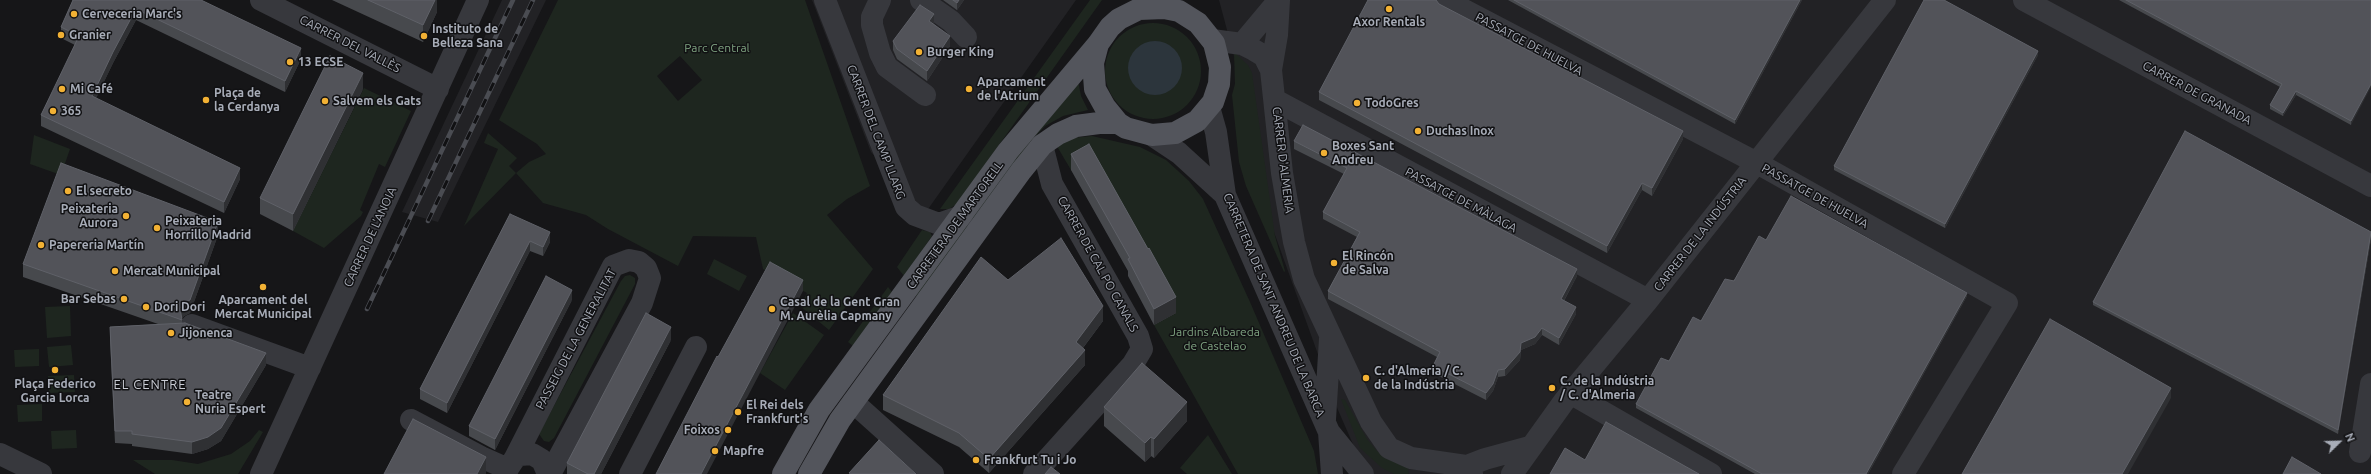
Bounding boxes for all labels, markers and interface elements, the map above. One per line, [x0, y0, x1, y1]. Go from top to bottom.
marker: Axor Rentals [1384, 4, 1394, 14]
place label: Cerveceria Marc's [82, 7, 182, 21]
marker: Cerveceria Marc's [69, 9, 79, 19]
street label: PASSATGE DE HUELVA [1473, 10, 1585, 78]
street label: CARRER DEL VALLÈS [297, 12, 403, 76]
place label: Axor Rentals [1353, 15, 1425, 29]
place label: Instituto de Belleza Sana [432, 22, 503, 50]
place label: Granier [69, 28, 111, 42]
marker: Granier [56, 30, 66, 40]
marker: Instituto de Belleza Sana [419, 31, 429, 41]
park label: Parc Central [684, 41, 750, 55]
place label: Burger King [927, 45, 994, 59]
marker: Burger King [914, 47, 924, 57]
place label: 13 ECSE [298, 55, 343, 69]
marker: 13 ECSE [285, 57, 295, 67]
street label: CARRER DE GRANADA [2140, 58, 2254, 128]
street label: CARRER DEL CAMP LLARG [844, 63, 908, 201]
place label: Aparcament de l'Atrium [977, 75, 1046, 103]
place label: Mi Café [70, 82, 113, 96]
marker: Mi Café [57, 84, 67, 94]
marker: Aparcament de l'Atrium [964, 84, 974, 94]
place label: Plaça de la Cerdanya [214, 86, 280, 114]
place label: Salvem els Gats [333, 94, 421, 108]
marker: Plaça de la Cerdanya [201, 95, 211, 105]
marker: Salvem els Gats [320, 96, 330, 106]
place label: TodoGres [1365, 96, 1419, 110]
marker: TodoGres [1352, 98, 1362, 108]
place label: 365 [61, 104, 81, 118]
marker: 365 [48, 106, 58, 116]
street label: CARRER D'ALMERIA [1269, 106, 1297, 214]
place label: Duchas Inox [1426, 124, 1494, 138]
marker: Duchas Inox [1413, 126, 1423, 136]
place label: Boxes Sant Andreu [1332, 139, 1394, 167]
marker: Boxes Sant Andreu [1319, 148, 1329, 158]
street label: CARRETERA DE MARTORELL [904, 158, 1006, 292]
street label: PASSATGE DE HUELVA [1759, 161, 1871, 231]
street label: PASSATGE DE MÀLAGA [1403, 164, 1519, 236]
street label: CARRER DE LA INDÚSTRIA [1651, 174, 1749, 294]
place label: El secreto [76, 184, 132, 198]
street label: CARRER DE L'ANOIA [340, 185, 400, 289]
marker: El secreto [63, 186, 73, 196]
street label: CARRETERA DE SANT ANDREU DE LA BARCA [1220, 191, 1328, 419]
street label: CARRER DE CAL PO CANALS [1055, 194, 1141, 334]
place label: Peixateria Aurora [61, 202, 118, 230]
marker: Peixateria Aurora [121, 211, 131, 221]
place label: Peixateria Horrillo Madrid [165, 214, 251, 242]
marker: Peixateria Horrillo Madrid [152, 223, 162, 233]
place label: Papereria Martín [49, 238, 144, 252]
marker: Papereria Martín [36, 240, 46, 250]
place label: El Rincón de Salva [1342, 249, 1394, 277]
marker: El Rincón de Salva [1329, 258, 1339, 268]
place label: Mercat Municipal [123, 264, 220, 278]
marker: Mercat Municipal [110, 266, 120, 276]
street label: PASSEIG DE LA GENERALITAT [533, 266, 619, 412]
marker: Aparcament del Mercat Municipal [258, 282, 268, 292]
place label: Bar Sebas [61, 292, 116, 306]
place label: Aparcament del Mercat Municipal [214, 293, 312, 321]
marker: Bar Sebas [119, 294, 129, 304]
place label: Casal de la Gent Gran M. Aurèlia Capmany [780, 295, 900, 323]
place label: Dori Dori [154, 300, 205, 314]
marker: Dori Dori [141, 302, 151, 312]
marker: Casal de la Gent Gran M. Aurèlia Capmany [767, 304, 777, 314]
park label: Jardins Albareda de Castelao [1170, 325, 1260, 353]
place label: Jijonenca [179, 326, 233, 340]
marker: Jijonenca [166, 328, 176, 338]
place label: C. d'Almeria / C. de la Indústria [1374, 364, 1463, 392]
marker: Plaça Federico Garcia Lorca [50, 365, 60, 375]
marker: C. d'Almeria / C. de la Indústria [1361, 373, 1371, 383]
place label: C. de la Indústria / C. d'Almeria [1560, 374, 1654, 402]
place label: Plaça Federico Garcia Lorca [14, 377, 96, 405]
district label: EL CENTRE [113, 377, 187, 393]
marker: C. de la Indústria / C. d'Almeria [1547, 383, 1557, 393]
place label: Teatre Nuria Espert [195, 388, 266, 416]
marker: Teatre Nuria Espert [182, 397, 192, 407]
place label: El Rei dels Frankfurt's [746, 398, 808, 426]
marker: El Rei dels Frankfurt's [733, 407, 743, 417]
north arrow [2319, 422, 2359, 462]
place label: Foixos [684, 423, 720, 437]
marker: Foixos [723, 425, 733, 435]
text: N [2343, 431, 2357, 443]
place label: Mapfre [723, 444, 764, 458]
marker: Mapfre [710, 446, 720, 456]
place label: Frankfurt Tu i Jo [984, 453, 1077, 467]
marker: Frankfurt Tu i Jo [971, 455, 981, 465]

